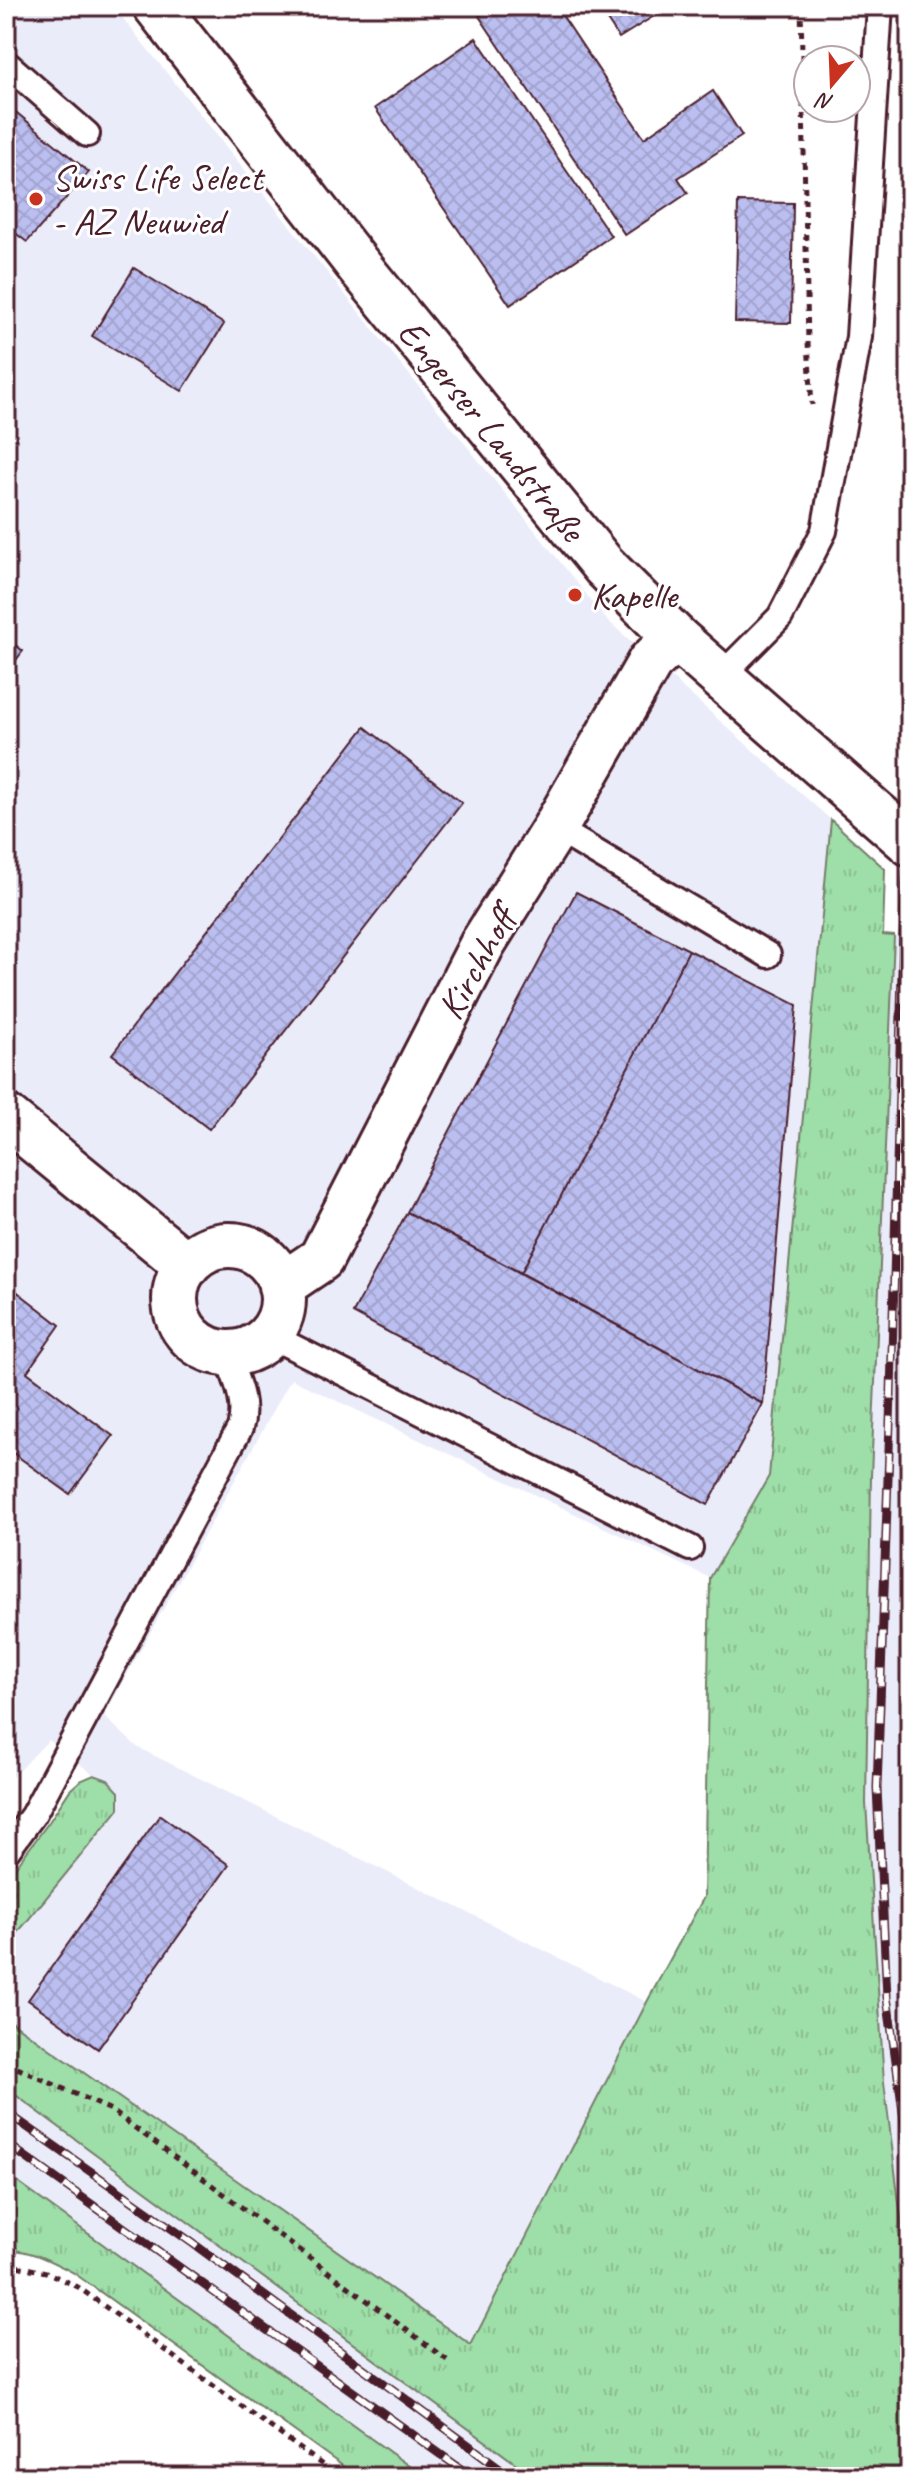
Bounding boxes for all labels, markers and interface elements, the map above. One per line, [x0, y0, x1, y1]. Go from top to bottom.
north arrow [792, 44, 872, 124]
text: N [812, 85, 837, 117]
place label: Swiss Life Select - AZ Neuwied [52, 154, 266, 245]
marker: Swiss Life Select - AZ Neuwied [27, 190, 45, 208]
street label: Engerser Landstraße [388, 310, 597, 553]
place label: Kapelle [591, 572, 680, 619]
marker: Kapelle [566, 586, 584, 604]
street label: Kirchhoff [427, 892, 530, 1027]

